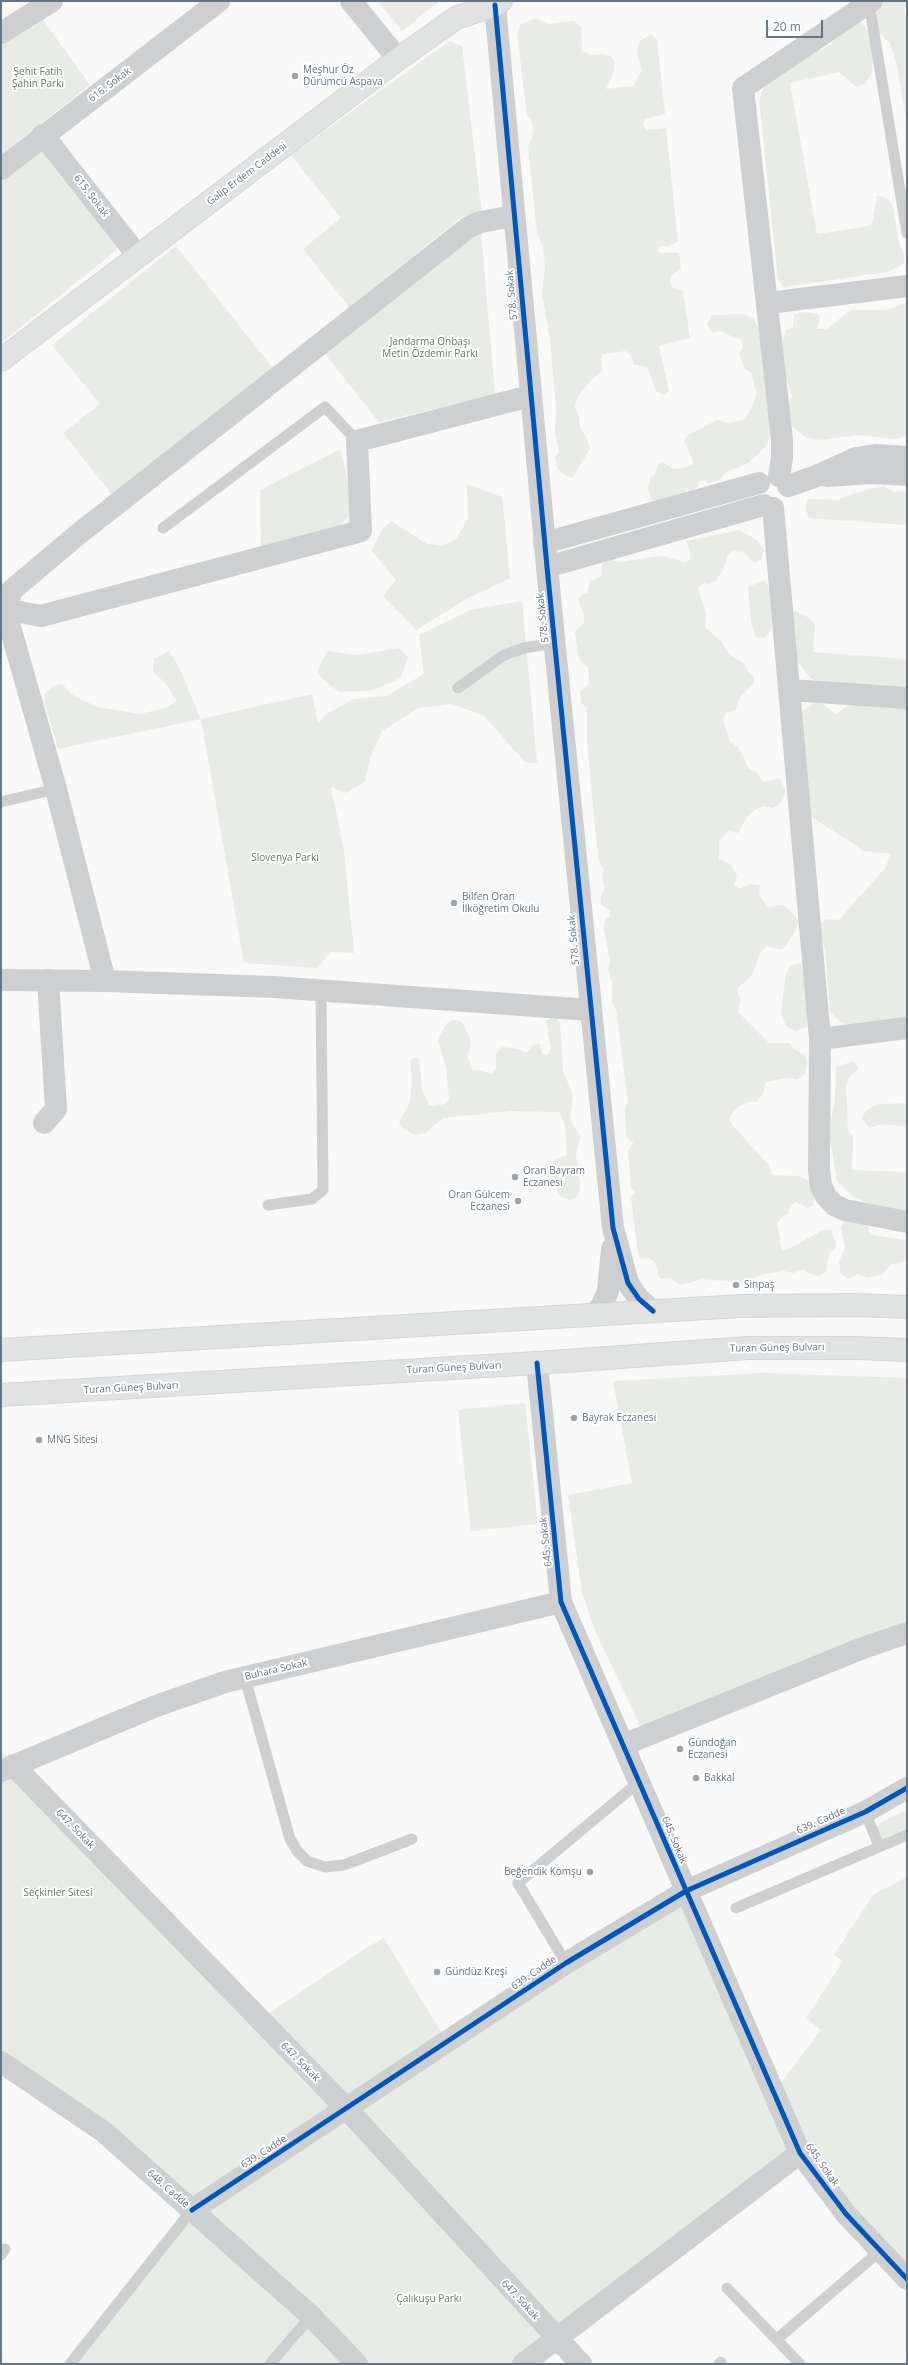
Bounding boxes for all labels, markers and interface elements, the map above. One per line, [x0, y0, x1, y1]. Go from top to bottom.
scale bar [768, 12, 825, 38]
text: 20 m [773, 18, 801, 35]
place label: Meşhur Öz Dürümcü Aspava [303, 64, 383, 88]
street label: 616. Sokak [86, 65, 134, 105]
park label: Şehit Fatih Şahin Parkı [12, 66, 64, 90]
marker: Meşhur Öz Dürümcü Aspava [290, 71, 300, 81]
street label: Galip Erdem Caddesi [205, 140, 289, 208]
street label: 615. Sokak [71, 173, 111, 219]
street label: 578. Sokak [504, 270, 520, 320]
park label: Jandarma Onbaşı Metin Özdemir Parkı [382, 336, 478, 360]
street label: 578. Sokak [534, 593, 552, 643]
park label: Slovenya Parkı [251, 852, 319, 864]
place label: Bilfen Oran İlköğretim Okulu [462, 891, 539, 914]
marker: Bilfen Oran İlköğretim Okulu [449, 898, 459, 908]
street label: 578. Sokak [566, 915, 582, 965]
place label: Oran Bayram Eczanesi [523, 1165, 585, 1188]
marker: Oran Bayram Eczanesi [510, 1172, 520, 1182]
place label: Oran Gülcem Eczanesi [448, 1189, 510, 1212]
marker: Oran Gülcem Eczanesi [513, 1196, 523, 1206]
place label: Sinpaş [744, 1279, 775, 1291]
marker: Sinpaş [731, 1280, 741, 1290]
street label: Turan Güneş Bulvarı [729, 1341, 825, 1355]
street label: Turan Güneş Bulvarı [406, 1360, 502, 1376]
street label: Turan Güneş Bulvarı [83, 1380, 179, 1396]
place label: Bayrak Eczanesi [582, 1412, 656, 1424]
marker: Bayrak Eczanesi [569, 1413, 579, 1423]
place label: MNG Sitesi [47, 1434, 98, 1446]
marker: MNG Sitesi [34, 1435, 44, 1445]
street label: 645. Sokak [537, 1517, 555, 1567]
street label: Buhara Sokak [243, 1657, 309, 1683]
place label: Gündoğan Eczanesi [688, 1737, 737, 1760]
marker: Gündoğan Eczanesi [675, 1744, 685, 1754]
place label: Bakkal [704, 1772, 735, 1784]
marker: Bakkal [691, 1773, 701, 1783]
street label: 639. Cadde [795, 1805, 847, 1837]
street label: 647. Sokak [53, 1807, 97, 1851]
street label: 645. Sokak [659, 1815, 689, 1865]
place label: Beğendik Komşu [504, 1866, 582, 1878]
marker: Beğendik Komşu [585, 1867, 595, 1877]
park label: Seçkinler Sitesi [23, 1887, 93, 1899]
street label: 639. Cadde [509, 1953, 559, 1993]
place label: Gündüz Kreşi [445, 1966, 507, 1978]
marker: Gündüz Kreşi [432, 1967, 442, 1977]
street label: 647. Sokak [278, 2040, 322, 2084]
street label: 639. Cadde [239, 2133, 289, 2171]
street label: 645. Sokak [803, 2141, 841, 2189]
street label: 648. Cadde [144, 2167, 192, 2211]
street label: 647. Sokak [499, 2278, 541, 2322]
park label: Çalıkuşu Parkı [396, 2293, 462, 2305]

